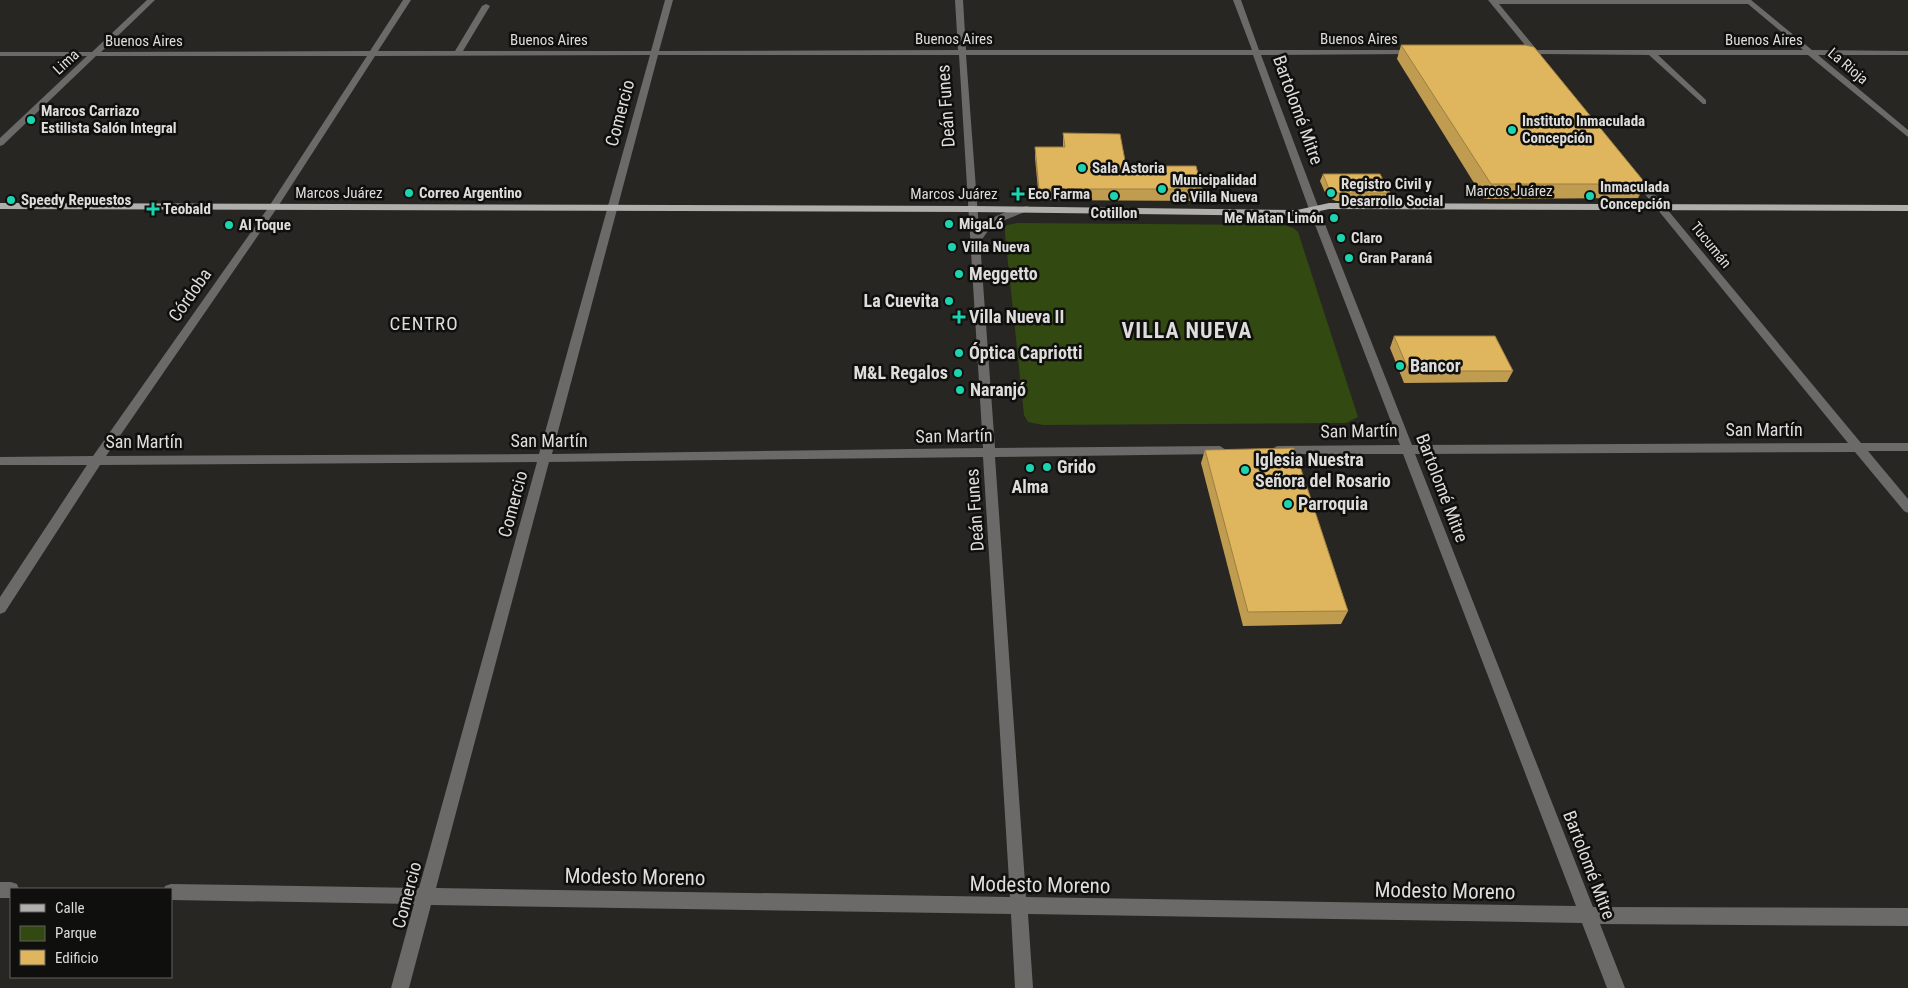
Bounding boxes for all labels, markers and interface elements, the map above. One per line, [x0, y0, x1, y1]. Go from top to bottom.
street label: Buenos Aires [915, 30, 993, 48]
street label: Buenos Aires [1320, 30, 1398, 48]
street label: Buenos Aires [510, 31, 588, 49]
street label: Buenos Aires [1725, 31, 1803, 49]
street label: Buenos Aires [105, 32, 183, 50]
street label: La Rioja [1824, 44, 1872, 88]
street label: Lima [49, 46, 83, 78]
street label: Bartolomé Mitre [1269, 52, 1328, 167]
street label: Deán Funes [932, 64, 959, 148]
street label: Comercio [601, 77, 638, 148]
place label: Marcos Carriazo Estilista Salón Integral [41, 102, 177, 137]
place label: Instituto Inmaculada Concepción [1522, 112, 1645, 147]
marker: Marcos Carriazo Estilista Salón Integral [25, 114, 37, 126]
marker: Instituto Inmaculada Concepción [1506, 124, 1518, 136]
place label: Sala Astoria [1092, 159, 1165, 177]
marker: Sala Astoria [1076, 162, 1088, 174]
place label: Municipalidad de Villa Nueva [1172, 171, 1258, 206]
place label: Registro Civil y Desarrollo Social [1341, 175, 1443, 210]
place label: Inmaculada Concepción [1600, 178, 1670, 213]
street label: Marcos Juárez [1465, 182, 1553, 200]
marker: Municipalidad de Villa Nueva [1156, 183, 1168, 195]
street label: Marcos Juárez [295, 184, 383, 202]
place label: Correo Argentino [419, 184, 522, 202]
street label: Marcos Juárez [910, 185, 998, 203]
place label: Eco Farma [1028, 185, 1090, 203]
marker: Correo Argentino [403, 187, 415, 199]
marker: Registro Civil y Desarrollo Social [1325, 187, 1337, 199]
marker: Eco Farma [1012, 188, 1024, 200]
marker: Cotillon [1108, 190, 1120, 202]
marker: Inmaculada Concepción [1584, 190, 1596, 202]
place label: Speedy Repuestos [21, 191, 132, 209]
marker: Speedy Repuestos [5, 194, 17, 206]
place label: Teobald [163, 200, 211, 218]
marker: Teobald [147, 203, 159, 215]
place label: Cotillon [1091, 204, 1137, 222]
place label: Me Matan Limón [1224, 209, 1324, 227]
marker: Me Matan Limón [1328, 212, 1340, 224]
place label: MigaLó [959, 215, 1003, 233]
place label: Al Toque [239, 216, 291, 234]
marker: MigaLó [943, 218, 955, 230]
street label: Tucumán [1687, 218, 1735, 272]
marker: Al Toque [223, 219, 235, 231]
place label: Claro [1351, 229, 1383, 247]
marker: Claro [1335, 232, 1347, 244]
place label: Villa Nueva [962, 238, 1030, 256]
marker: Villa Nueva [946, 241, 958, 253]
place label: Gran Paraná [1359, 249, 1432, 267]
marker: Gran Paraná [1343, 252, 1355, 264]
place label: Meggetto [969, 263, 1038, 284]
street label: Córdoba [164, 264, 215, 325]
marker: Meggetto [953, 268, 965, 280]
place label: La Cuevita [864, 290, 939, 311]
marker: La Cuevita [943, 295, 955, 307]
place label: Villa Nueva II [969, 306, 1064, 327]
marker: Villa Nueva II [953, 311, 965, 323]
district label: CENTRO [389, 312, 459, 335]
district label: VILLA NUEVA [1122, 318, 1252, 343]
place label: Óptica Capriotti [969, 342, 1082, 363]
marker: Óptica Capriotti [953, 347, 965, 359]
place label: Bancor [1410, 355, 1461, 376]
marker: Bancor [1394, 360, 1406, 372]
place label: M&L Regalos [853, 362, 948, 383]
marker: M&L Regalos [952, 367, 964, 379]
place label: Naranjó [970, 379, 1026, 400]
marker: Naranjó [954, 384, 966, 396]
street label: San Martín [1320, 419, 1398, 442]
street label: San Martín [1725, 419, 1803, 440]
street label: San Martín [915, 424, 993, 447]
street label: San Martín [510, 430, 588, 451]
street label: San Martín [105, 431, 183, 452]
street label: Bartolomé Mitre [1412, 431, 1473, 545]
place label: Iglesia Nuestra Señora del Rosario [1255, 449, 1391, 491]
place label: Grido [1057, 456, 1096, 477]
marker: Grido [1041, 461, 1053, 473]
marker: Alma [1024, 462, 1036, 474]
marker: Iglesia Nuestra Señora del Rosario [1239, 464, 1251, 476]
street label: Comercio [494, 468, 531, 539]
street label: Deán Funes [961, 468, 988, 552]
place label: Alma [1011, 476, 1049, 497]
place label: Parroquia [1298, 493, 1368, 514]
marker: Parroquia [1282, 498, 1294, 510]
street label: Bartolomé Mitre [1559, 808, 1620, 922]
street label: Comercio [388, 859, 425, 930]
street label: Modesto Moreno [564, 864, 706, 890]
street label: Modesto Moreno [969, 872, 1111, 898]
street label: Modesto Moreno [1374, 878, 1516, 904]
legend [10, 888, 172, 978]
text: Calle [55, 899, 85, 917]
text: Parque [55, 924, 97, 942]
text: Edificio [55, 949, 98, 967]

